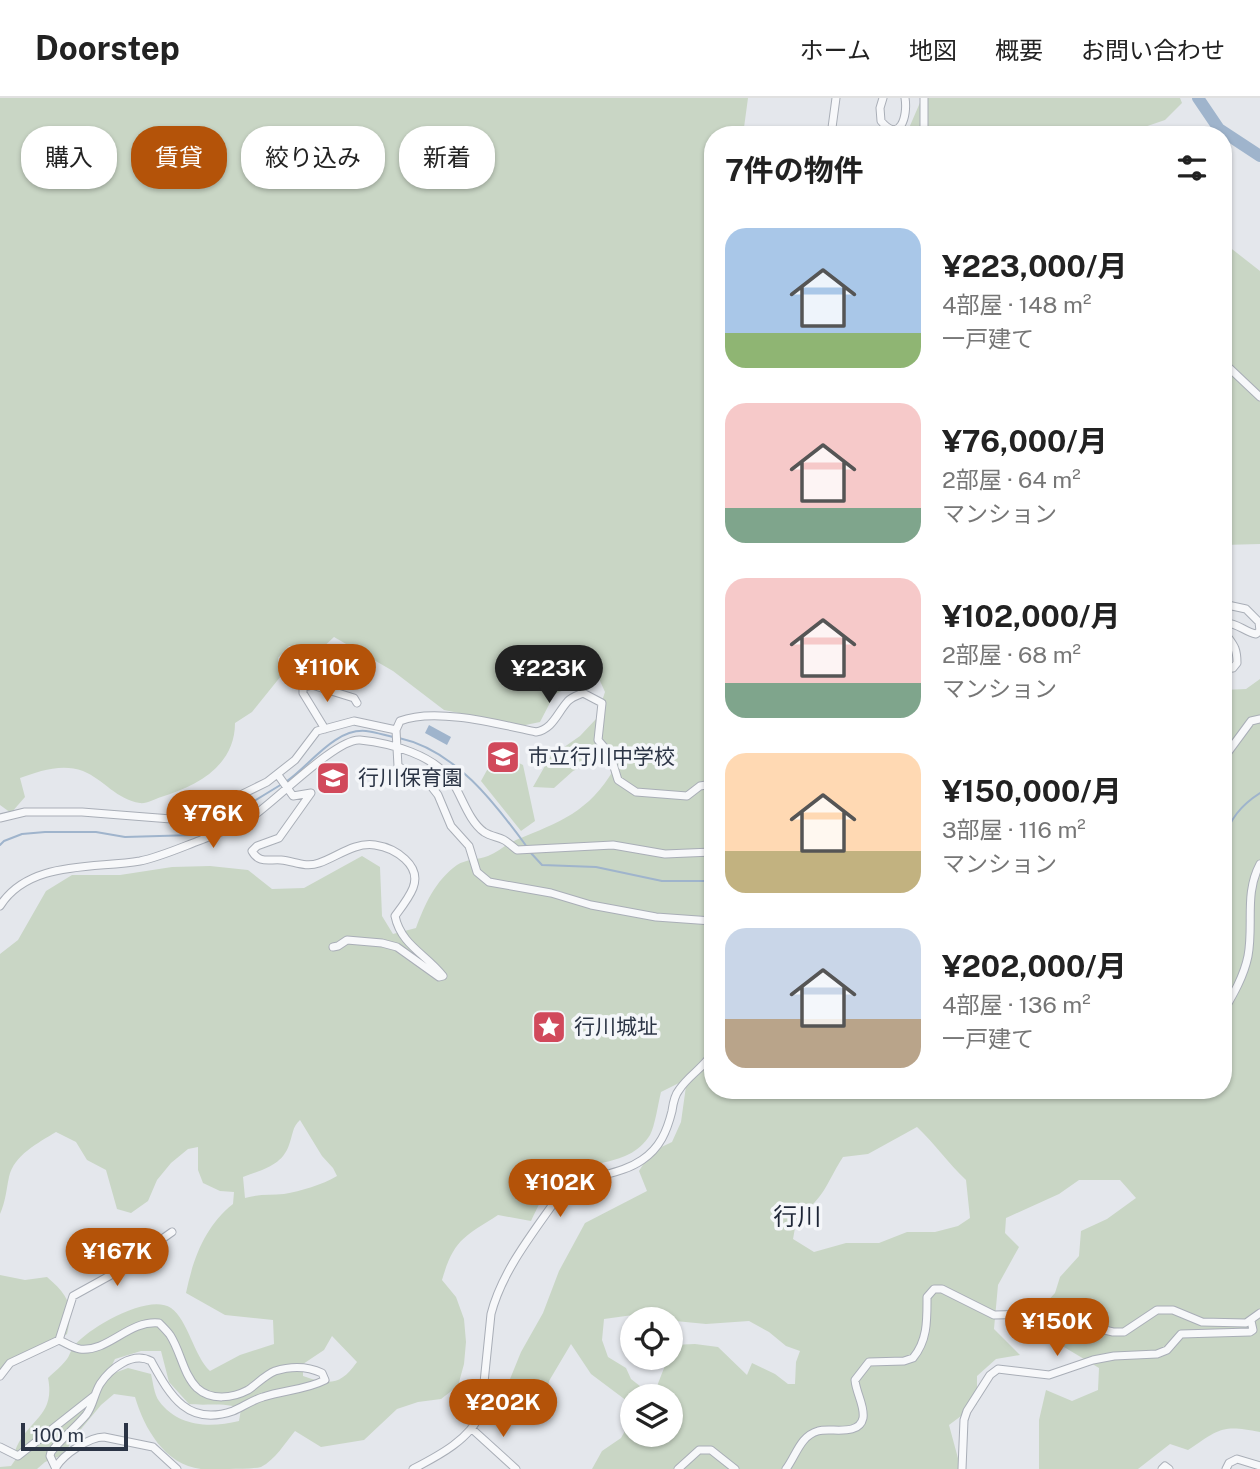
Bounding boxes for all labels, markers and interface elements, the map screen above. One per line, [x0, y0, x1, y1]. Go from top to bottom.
text: Doorstep [35, 29, 180, 67]
text: ホーム [800, 36, 871, 64]
text: 地図 [909, 36, 957, 64]
text: 概要 [995, 36, 1043, 64]
text: お問い合わせ [1081, 36, 1225, 64]
chip: 購入 [21, 126, 117, 189]
chip: 賃貸 [131, 126, 227, 189]
chip: 絞り込み [241, 126, 385, 189]
chip: 新着 [399, 126, 495, 189]
icon: filters [1173, 149, 1211, 187]
text: 7件の物件 [725, 152, 864, 188]
text: ¥223,000/月 [942, 248, 1127, 284]
icon: home [781, 256, 865, 340]
text: 4部屋 · 148 m² [942, 291, 1091, 318]
text: 一戸建て [942, 325, 1034, 352]
text: ¥76,000/月 [942, 423, 1108, 459]
icon: home [781, 431, 865, 515]
text: 2部屋 · 64 m² [942, 466, 1081, 493]
text: マンション [942, 500, 1057, 527]
text: ¥102,000/月 [942, 598, 1121, 634]
icon: home [781, 606, 865, 690]
text: 2部屋 · 68 m² [942, 641, 1081, 668]
pin: ¥110K [278, 644, 376, 704]
pin: ¥223K [500, 646, 598, 705]
text: ¥110K [294, 653, 360, 680]
text: ¥223K [511, 654, 587, 681]
text: マンション [942, 675, 1057, 702]
school or university icon: 市立行川中学校 [484, 738, 522, 776]
place label: 市立行川中学校 [528, 744, 675, 769]
school or university icon: 行川保育園 [314, 759, 352, 797]
place label: 行川保育園 [358, 765, 463, 790]
text: ¥150,000/月 [942, 773, 1122, 809]
icon: home [781, 781, 865, 865]
pin: ¥76K [172, 790, 254, 850]
text: ¥76K [182, 799, 244, 826]
text: 3部屋 · 116 m² [942, 816, 1086, 843]
text: マンション [942, 850, 1057, 877]
text: ¥202,000/月 [942, 948, 1127, 984]
icon: home [781, 956, 865, 1040]
text: 4部屋 · 136 m² [942, 991, 1091, 1018]
place icon: 行川城址 [530, 1008, 568, 1046]
place label: 行川城址 [574, 1014, 658, 1039]
text: 一戸建て [942, 1025, 1034, 1052]
pin: ¥102K [511, 1160, 609, 1219]
text: ¥102K [525, 1168, 595, 1195]
district label: 行川 [773, 1202, 821, 1230]
pin: ¥167K [68, 1228, 166, 1288]
text: ¥167K [82, 1237, 152, 1264]
pin: ¥150K [1008, 1298, 1106, 1358]
map controls [620, 1307, 683, 1447]
button: locate [620, 1307, 683, 1370]
text: ¥150K [1021, 1307, 1093, 1334]
pin: ¥202K [454, 1380, 552, 1439]
button: layers [620, 1384, 683, 1447]
text: ¥202K [465, 1388, 541, 1415]
scale bar [21, 1420, 128, 1452]
text: 100 m [32, 1424, 84, 1446]

